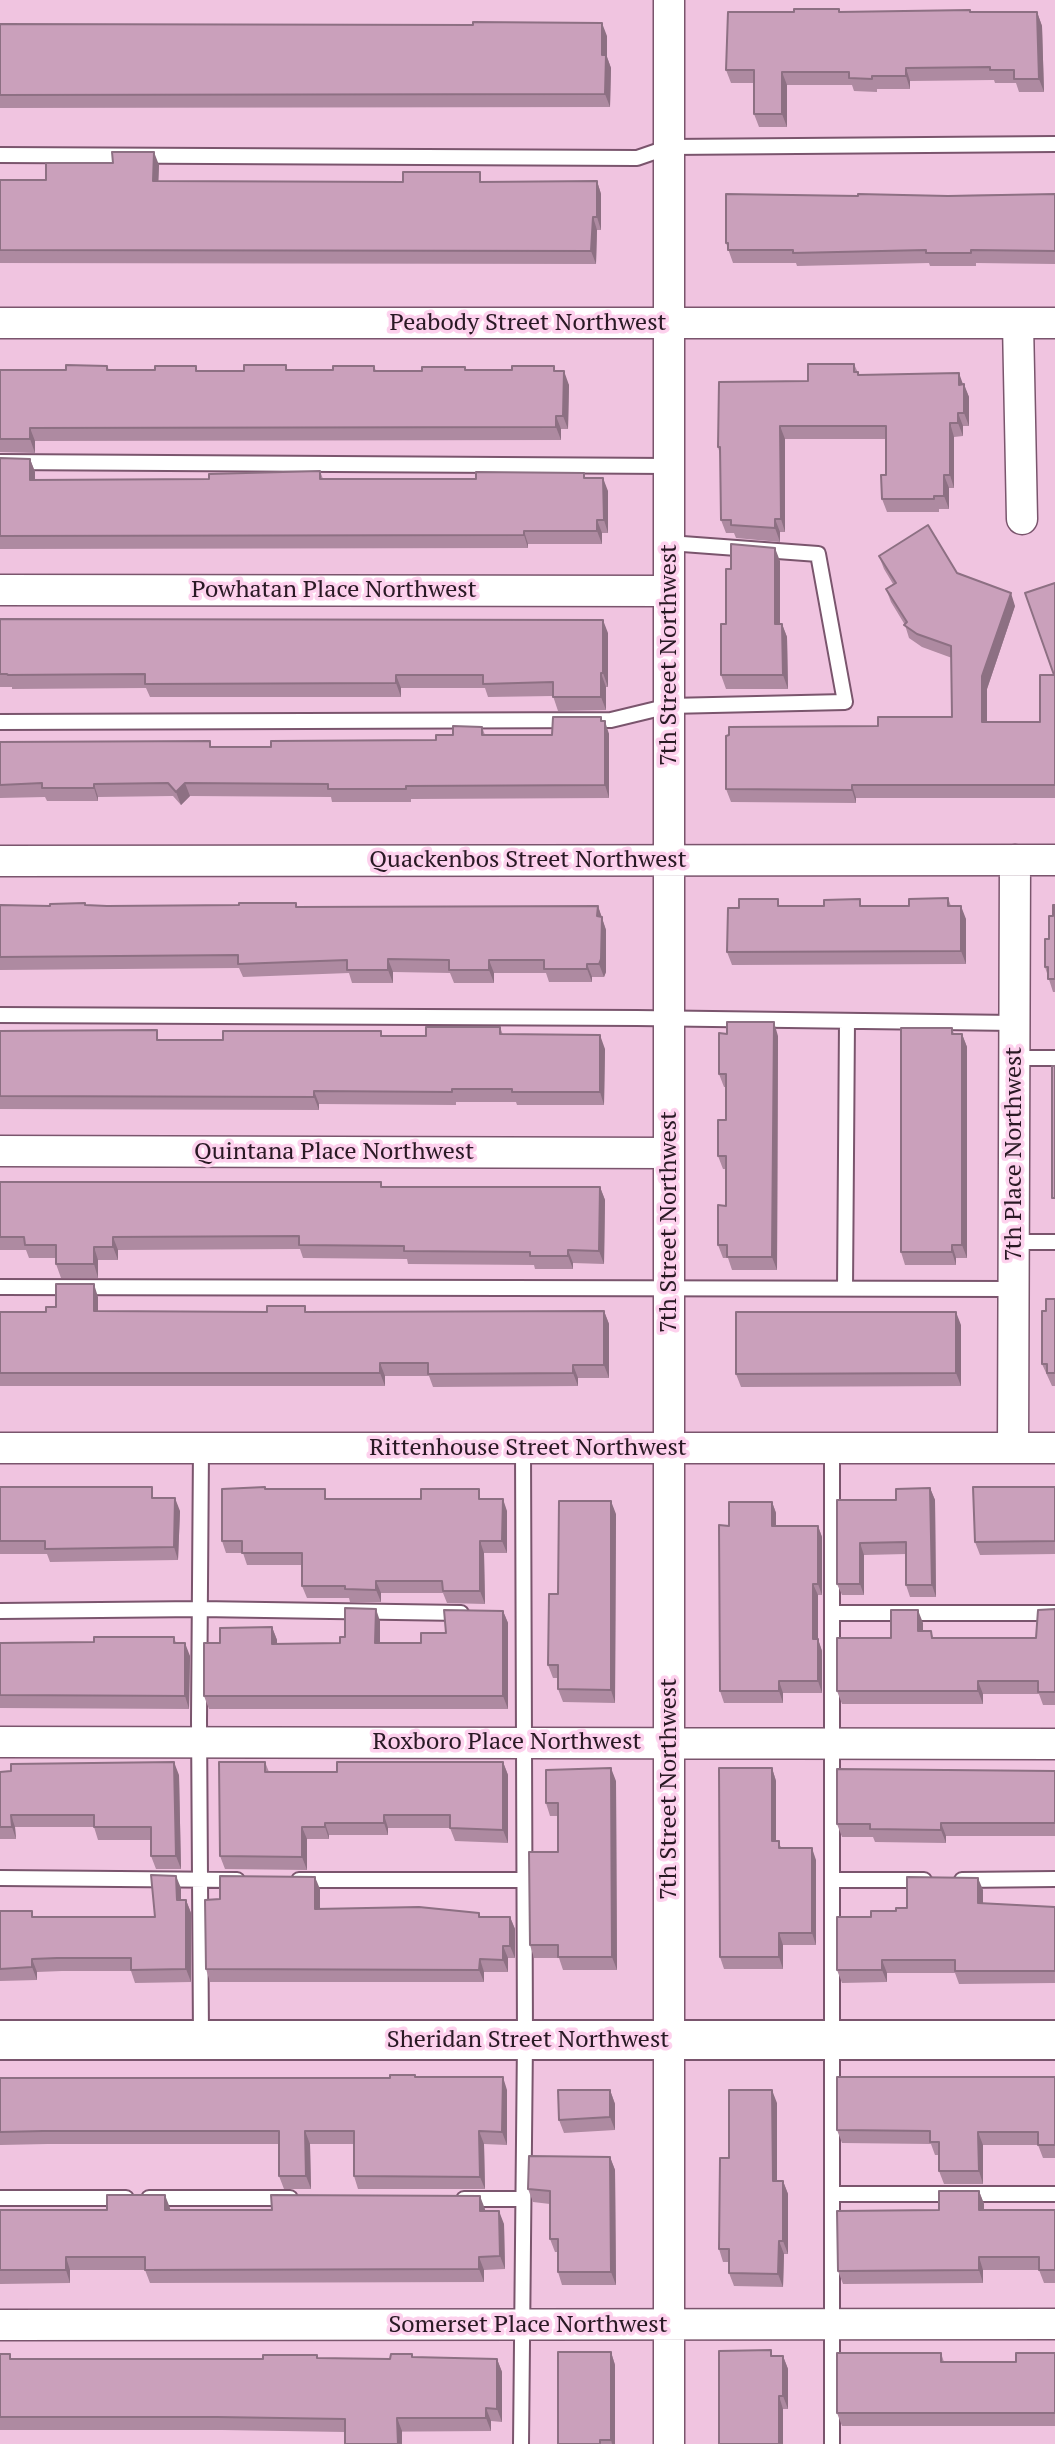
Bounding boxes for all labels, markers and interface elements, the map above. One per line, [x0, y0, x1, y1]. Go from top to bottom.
street label: Peabody Street Northwest [390, 309, 666, 337]
street label: 7th Street Northwest [655, 544, 683, 766]
street label: Powhatan Place Northwest [191, 576, 477, 604]
street label: Quackenbos Street Northwest [369, 846, 687, 874]
street label: 7th Place Northwest [1000, 1047, 1028, 1261]
street label: 7th Street Northwest [655, 1111, 683, 1333]
street label: Quintana Place Northwest [194, 1138, 474, 1166]
street label: Rittenhouse Street Northwest [369, 1434, 687, 1462]
street label: 7th Street Northwest [655, 1678, 683, 1900]
street label: Roxboro Place Northwest [373, 1728, 641, 1756]
street label: Sheridan Street Northwest [387, 2026, 669, 2054]
street label: Somerset Place Northwest [388, 2311, 668, 2339]

